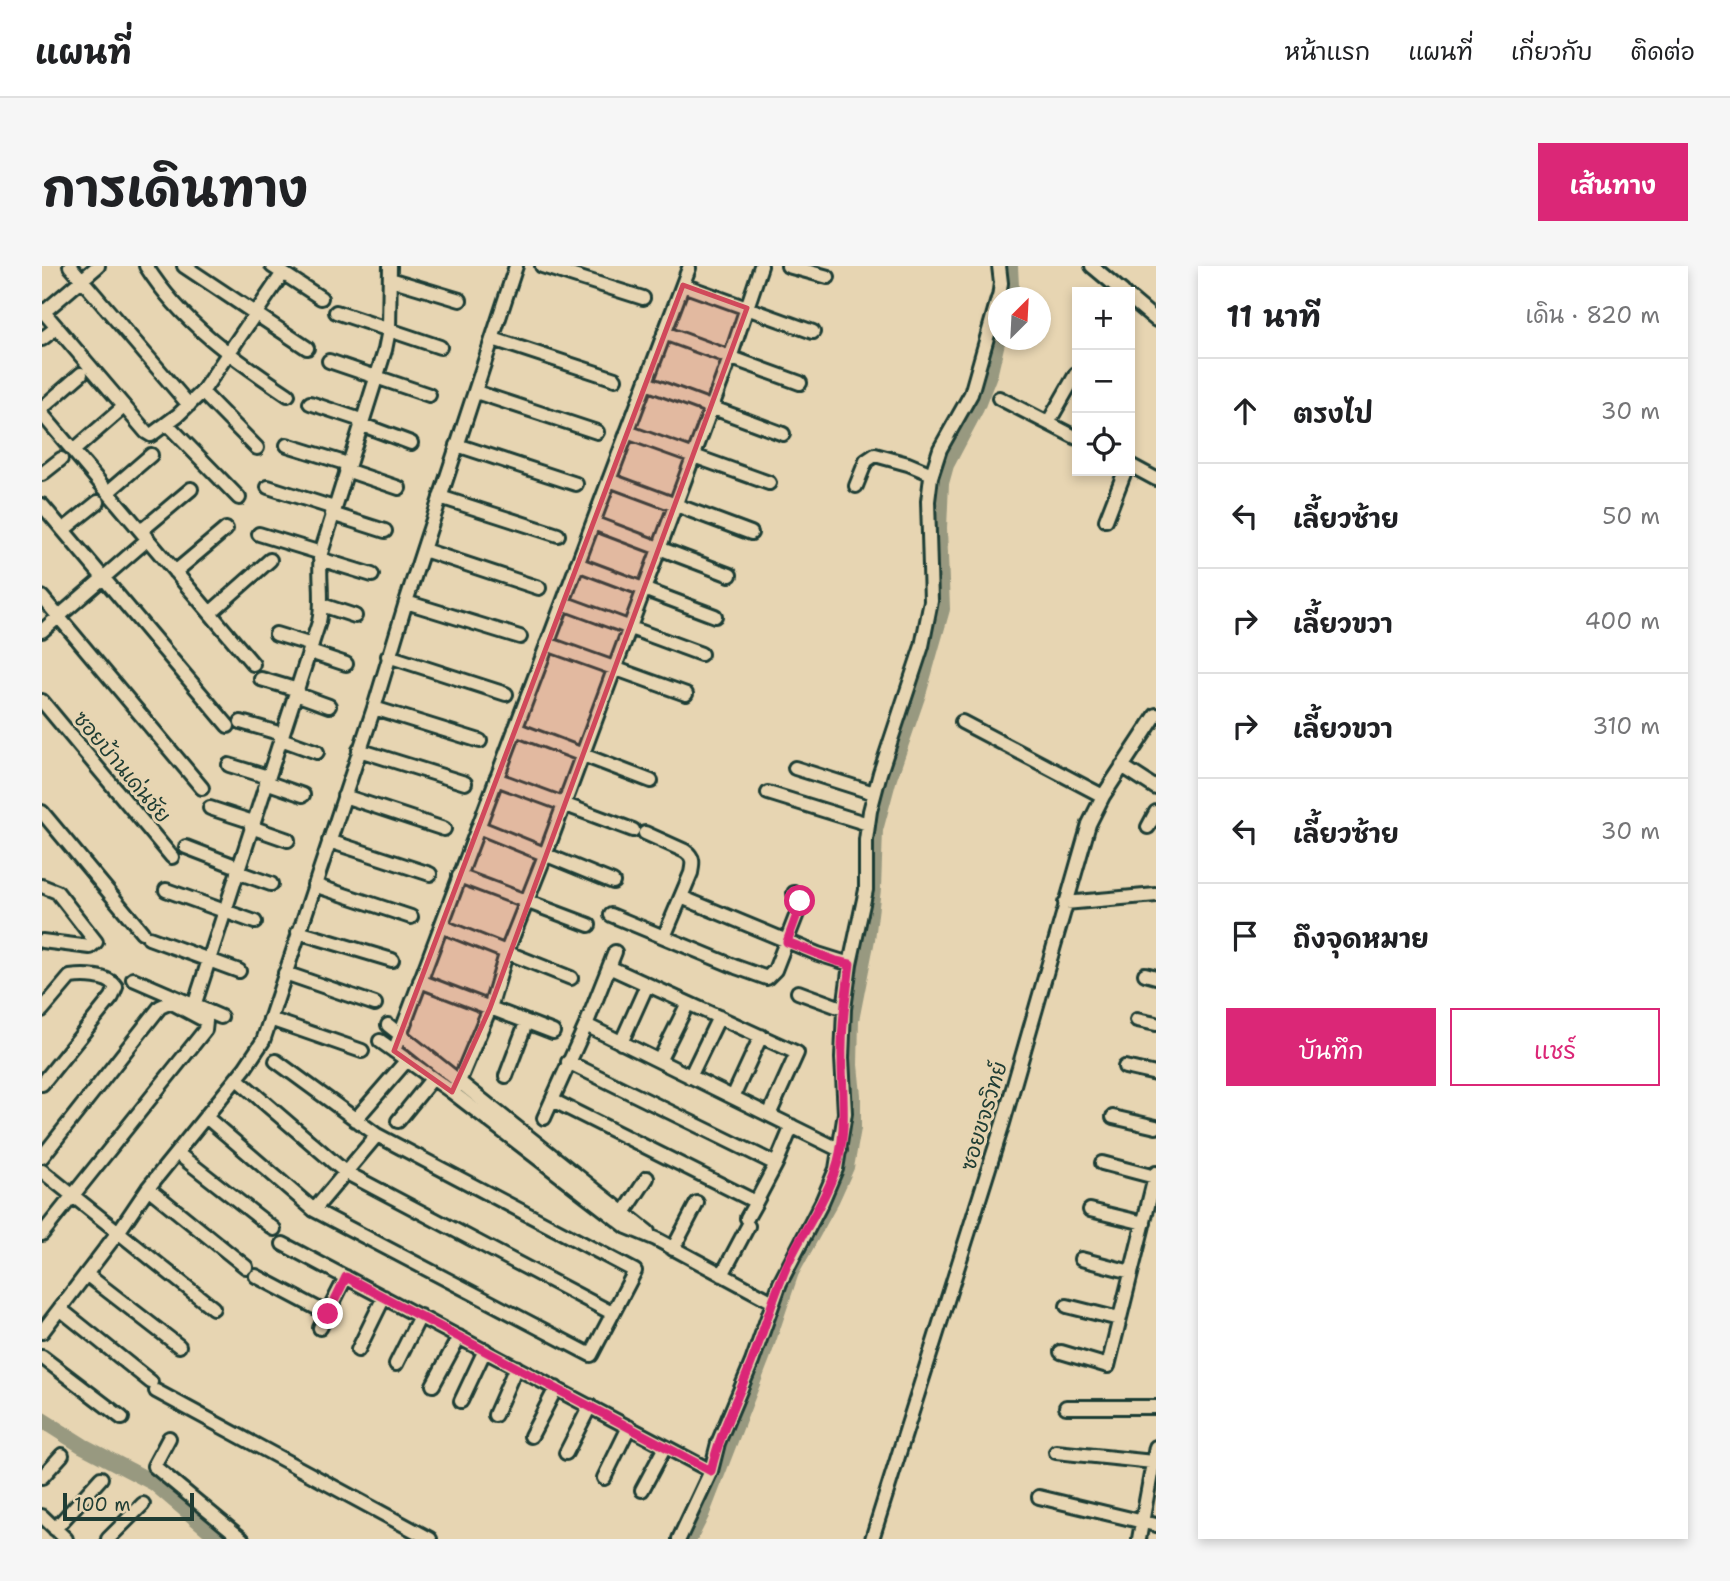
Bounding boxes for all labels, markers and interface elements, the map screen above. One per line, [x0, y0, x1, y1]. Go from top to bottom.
text: แผนที่ [35, 30, 132, 75]
text: หน้าแรก [1285, 36, 1370, 68]
text: แผนที่ [1408, 36, 1473, 68]
text: เกี่ยวกับ [1511, 36, 1593, 68]
text: ติดต่อ [1631, 36, 1695, 68]
button: เส้นทาง [1538, 143, 1688, 221]
text: การเดินทาง [42, 156, 308, 222]
north arrow [988, 287, 1051, 350]
map controls [1072, 287, 1135, 476]
button: + [1072, 287, 1135, 350]
text: 11 นาที [1226, 296, 1321, 337]
text: เดิน · 820 m [1526, 300, 1660, 330]
button: − [1072, 350, 1135, 413]
icon: ahead [1226, 392, 1264, 430]
text: ตรงไป [1293, 396, 1373, 431]
text: 30 m [1601, 396, 1660, 426]
button: locate [1072, 413, 1135, 476]
icon: left [1226, 497, 1264, 535]
text: เลี้ยวซ้าย [1293, 501, 1399, 536]
text: 50 m [1602, 501, 1660, 531]
icon: right [1226, 602, 1264, 640]
text: เลี้ยวขวา [1293, 606, 1393, 641]
text: 400 m [1584, 606, 1660, 636]
street label: ซอยบ้านเด่นชัย [67, 705, 177, 829]
icon: right [1226, 707, 1264, 745]
text: เลี้ยวขวา [1293, 711, 1393, 746]
text: 310 m [1592, 711, 1660, 741]
icon: left [1226, 812, 1264, 850]
text: เลี้ยวซ้าย [1293, 816, 1399, 851]
text: 30 m [1601, 816, 1660, 846]
route start [784, 885, 815, 916]
icon: arrive [1226, 917, 1264, 955]
text: ถึงจุดหมาย [1293, 921, 1429, 956]
button: บันทึก [1226, 1008, 1436, 1086]
button: แชร์ [1450, 1008, 1660, 1086]
street label: ซอยขจรวิทย์ [954, 1058, 1014, 1174]
route end [312, 1298, 343, 1329]
scale bar [63, 1490, 194, 1522]
text: 100 m [74, 1492, 131, 1517]

